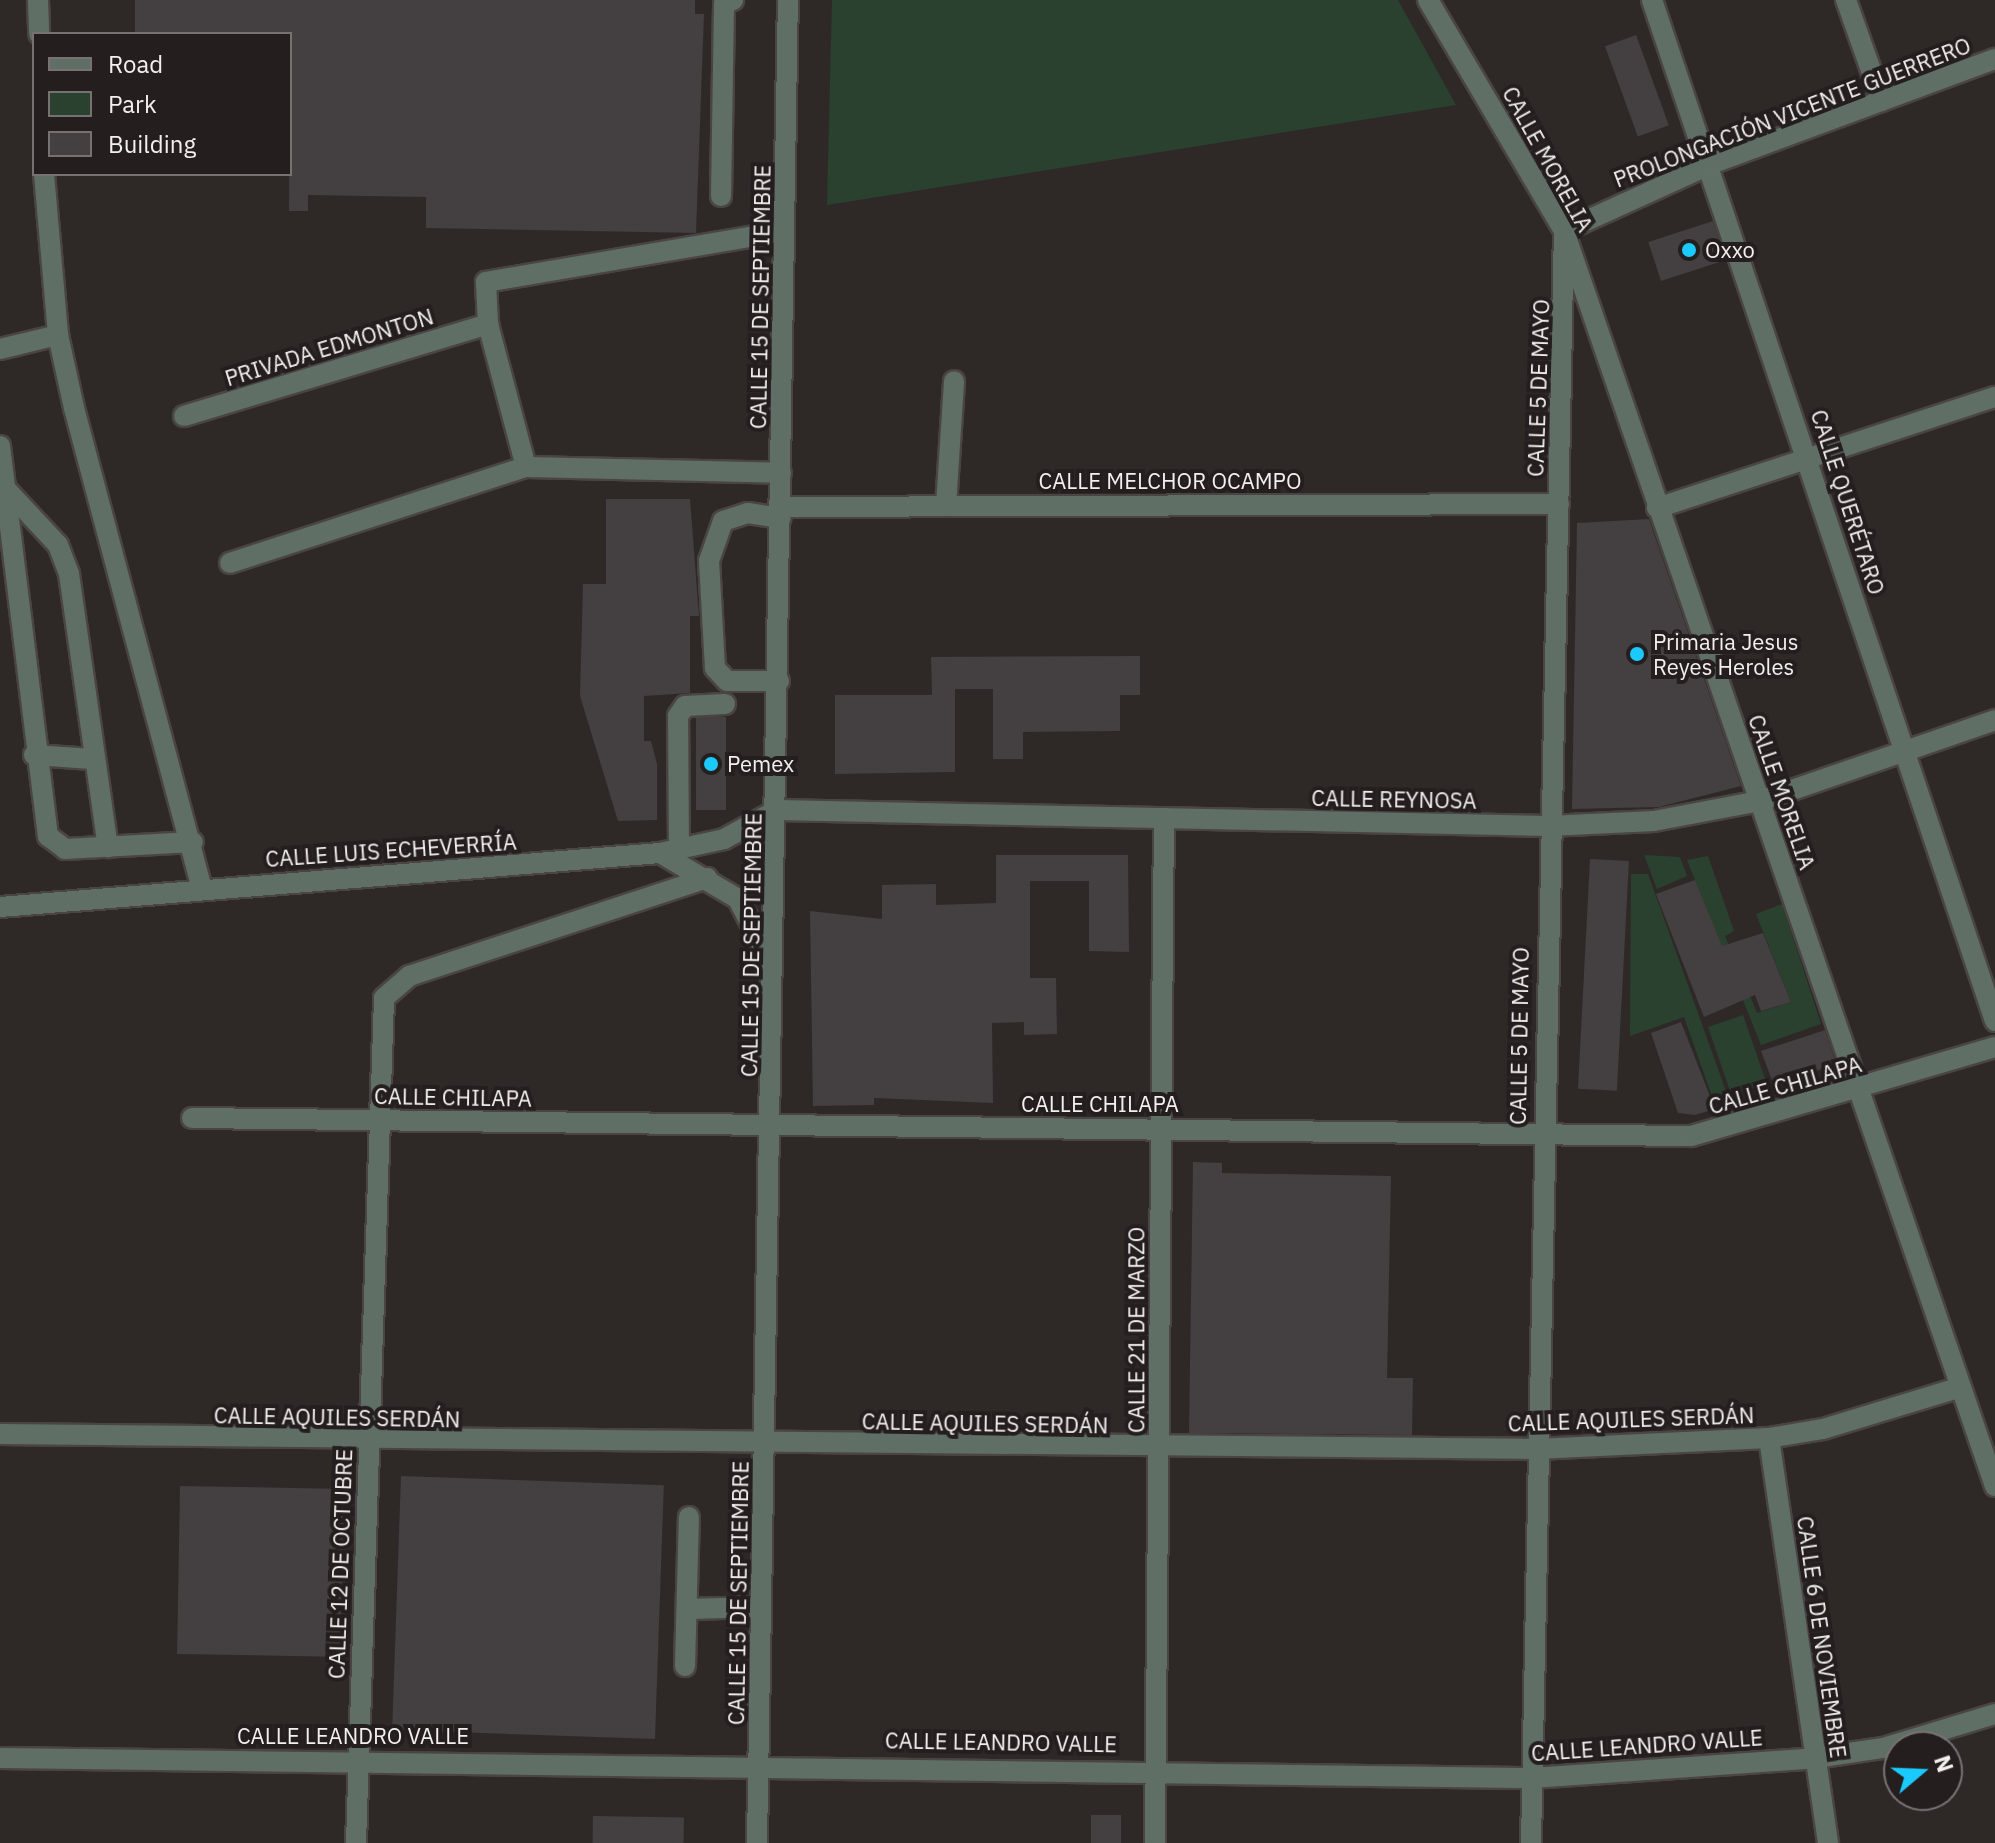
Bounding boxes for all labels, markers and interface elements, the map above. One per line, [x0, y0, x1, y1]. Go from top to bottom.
legend [32, 32, 292, 176]
street label: PROLONGACIÓN VICENTE GUERRERO [1610, 32, 1974, 192]
text: Road [108, 48, 163, 80]
street label: CALLE MORELIA [1497, 82, 1599, 236]
text: Park [108, 88, 157, 120]
text: Building [108, 128, 196, 160]
street label: CALLE 15 DE SEPTIEMBRE [744, 165, 776, 429]
place label: Oxxo [1705, 237, 1755, 263]
marker: Oxxo [1680, 241, 1698, 259]
street label: CALLE 5 DE MAYO [1522, 299, 1554, 477]
street label: PRIVADA EDMONTON [222, 303, 436, 391]
street label: CALLE QUERÉTARO [1806, 406, 1890, 598]
street label: CALLE MELCHOR OCAMPO [1038, 468, 1302, 494]
place label: Primaria Jesus Reyes Heroles [1653, 628, 1798, 680]
marker: Primaria Jesus Reyes Heroles [1628, 645, 1646, 663]
street label: CALLE MORELIA [1743, 711, 1821, 873]
place label: Pemex [727, 751, 794, 777]
marker: Pemex [702, 755, 720, 773]
street label: CALLE REYNOSA [1311, 784, 1477, 814]
street label: CALLE 15 DE SEPTIEMBRE [735, 813, 767, 1077]
street label: CALLE LUIS ECHEVERRÍA [264, 828, 518, 872]
street label: CALLE 5 DE MAYO [1504, 947, 1534, 1125]
street label: CALLE CHILAPA [1706, 1051, 1864, 1119]
street label: CALLE CHILAPA [374, 1082, 532, 1112]
street label: CALLE CHILAPA [1021, 1091, 1179, 1117]
street label: CALLE 21 DE MARZO [1123, 1227, 1149, 1433]
street label: CALLE AQUILES SERDÁN [214, 1402, 460, 1432]
street label: CALLE AQUILES SERDÁN [1507, 1402, 1755, 1436]
street label: CALLE AQUILES SERDÁN [862, 1408, 1108, 1438]
street label: CALLE 12 DE OCTUBRE [323, 1449, 357, 1679]
street label: CALLE 15 DE SEPTIEMBRE [722, 1461, 754, 1725]
street label: CALLE 6 DE NOVIEMBRE [1792, 1514, 1852, 1760]
street label: CALLE LEANDRO VALLE [237, 1723, 469, 1749]
street label: CALLE LEANDRO VALLE [1530, 1724, 1764, 1766]
street label: CALLE LEANDRO VALLE [885, 1727, 1117, 1757]
north arrow [1883, 1731, 1963, 1811]
text: N [1928, 1751, 1961, 1776]

